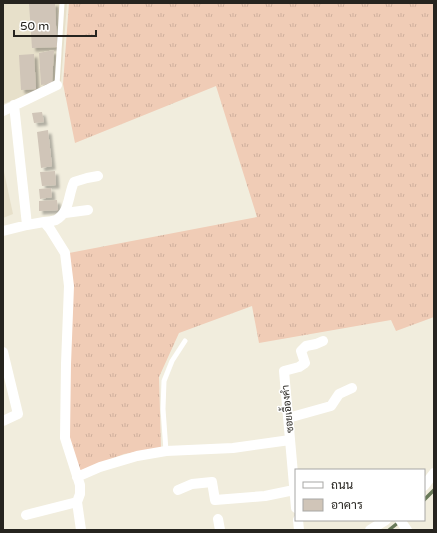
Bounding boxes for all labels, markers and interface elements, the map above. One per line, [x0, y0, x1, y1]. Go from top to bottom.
scale bar [14, 12, 96, 38]
text: 50 m [20, 19, 49, 33]
street label: ซอยเอื้องคำ [276, 384, 296, 434]
legend [295, 469, 425, 521]
text: ถนน [331, 478, 354, 492]
text: อาคาร [331, 498, 363, 512]

